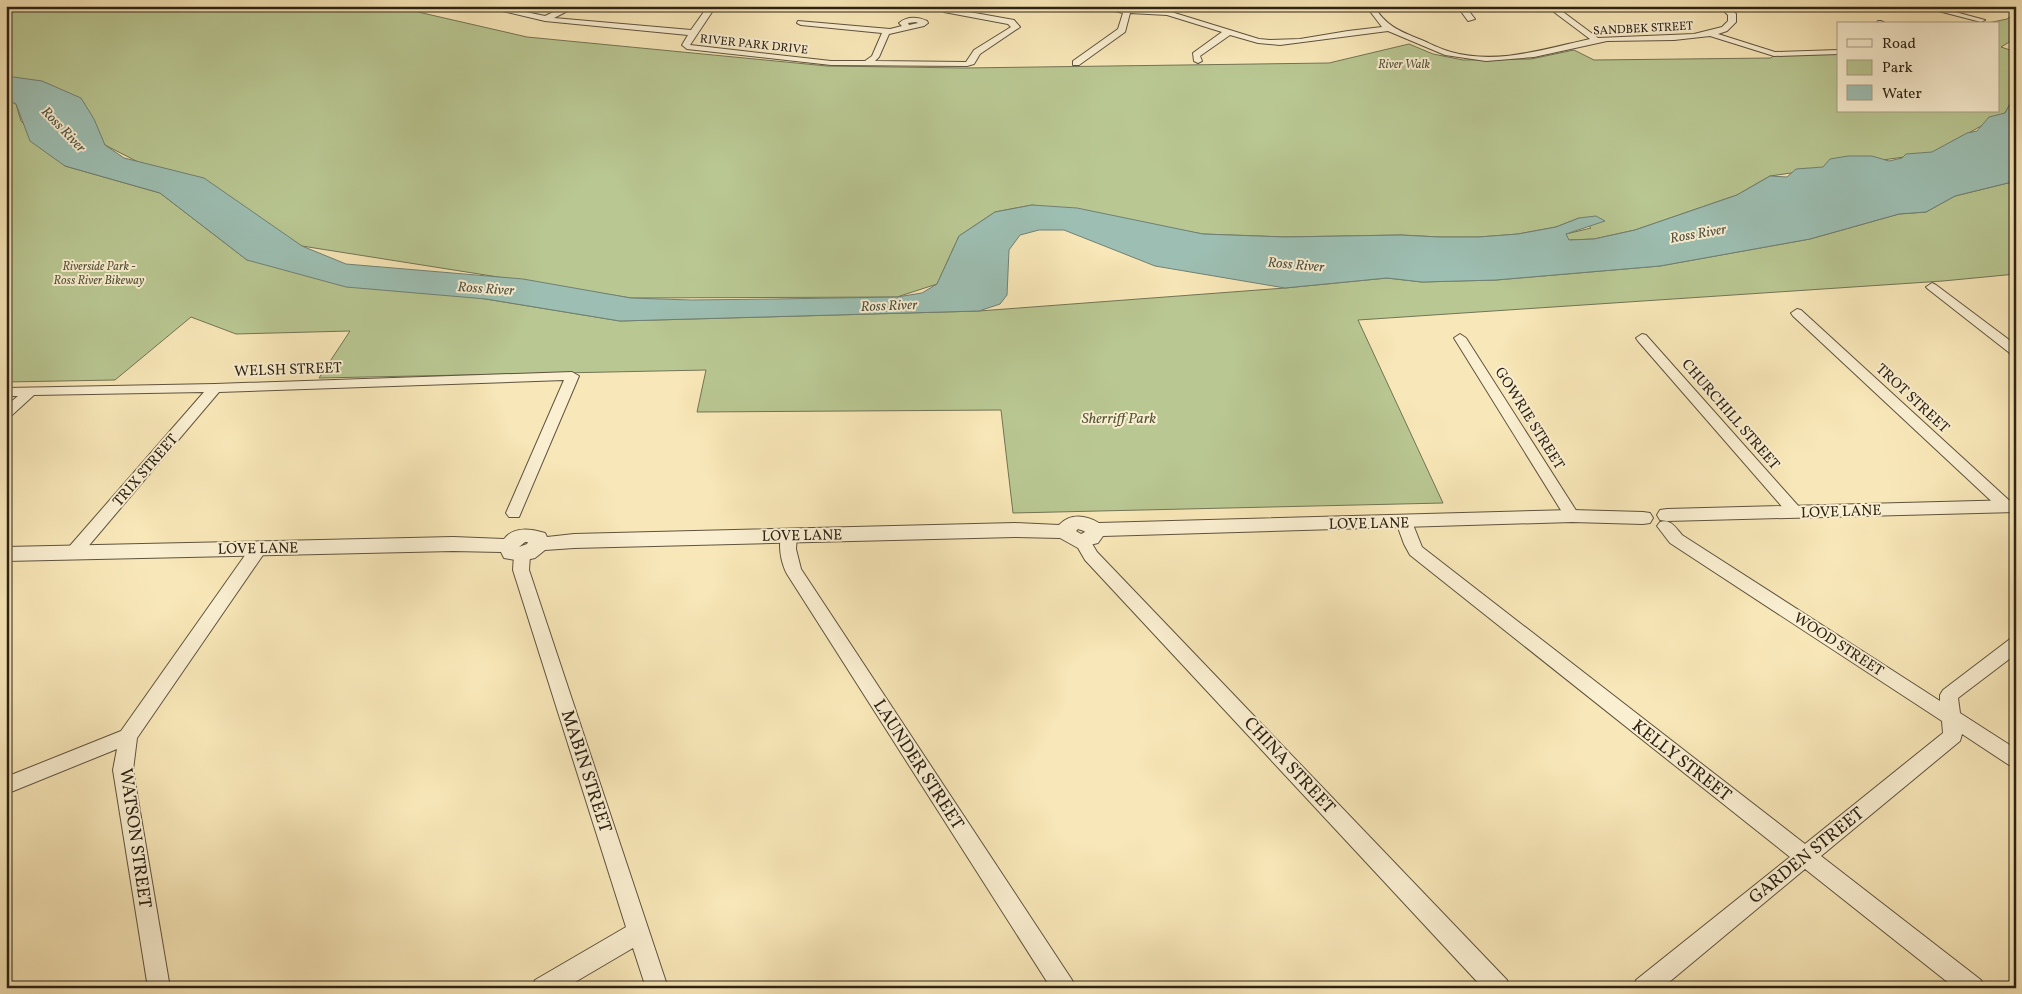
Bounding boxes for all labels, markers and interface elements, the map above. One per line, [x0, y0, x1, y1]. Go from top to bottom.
street label: SANDBEK STREET [1593, 18, 1694, 40]
legend [1837, 22, 2000, 112]
street label: RIVER PARK DRIVE [699, 31, 809, 59]
text: Road [1882, 34, 1916, 55]
park label: River Walk [1378, 57, 1430, 73]
text: Park [1882, 58, 1913, 79]
text: Water [1882, 84, 1922, 105]
water label: Ross River [36, 103, 90, 158]
water label: Ross River [1669, 220, 1729, 249]
water label: Ross River [1267, 254, 1326, 278]
park label: Riverside Park - Ross River Bikeway [54, 259, 145, 289]
water label: Ross River [457, 278, 516, 301]
water label: Ross River [860, 296, 919, 317]
street label: CHURCHILL STREET [1676, 355, 1784, 475]
street label: WELSH STREET [234, 358, 343, 383]
street label: TROT STREET [1871, 359, 1954, 439]
street label: GOWRIE STREET [1489, 364, 1569, 474]
park label: Sherriff Park [1082, 409, 1156, 430]
street label: TRIX STREET [109, 430, 184, 512]
street label: LOVE LANE [1800, 501, 1882, 524]
street label: LOVE LANE [1329, 513, 1409, 536]
street label: LOVE LANE [762, 525, 842, 548]
street label: LOVE LANE [218, 538, 298, 561]
street label: WOOD STREET [1789, 608, 1888, 682]
street label: LAUNDER STREET [866, 695, 970, 835]
street label: MABIN STREET [554, 707, 617, 836]
street label: CHINA STREET [1237, 712, 1341, 820]
street label: KELLY STREET [1626, 714, 1737, 808]
street label: WATSON STREET [112, 767, 157, 910]
street label: GARDEN STREET [1744, 802, 1870, 911]

